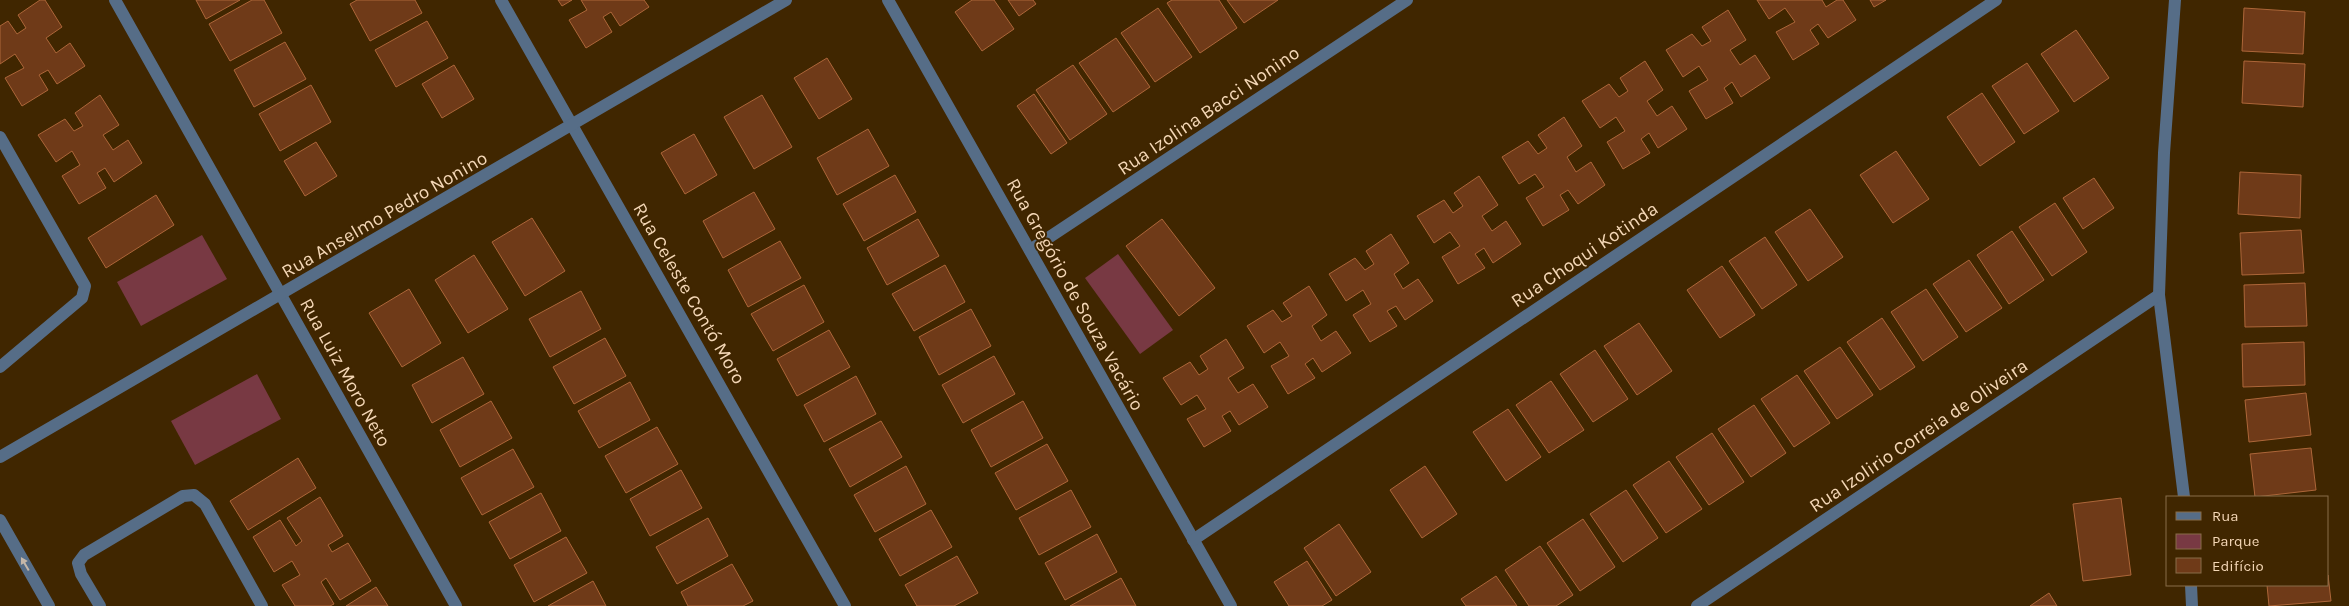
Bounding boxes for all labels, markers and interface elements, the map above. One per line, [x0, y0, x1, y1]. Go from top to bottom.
street label: Rua Izolina Bacci Nonino [1113, 42, 1304, 180]
street label: Rua Anselmo Pedro Nonino [278, 147, 491, 283]
street label: Rua Gregório de Souza Vacário [1002, 175, 1148, 414]
street label: Rua Choqui Kotinda [1507, 198, 1662, 312]
street label: Rua Celeste Contó Moro [628, 199, 750, 388]
street label: Rua Luiz Moro Neto [295, 294, 395, 451]
street label: Rua Izolirio Correia de Oliveira [1805, 354, 2032, 517]
legend [2166, 496, 2329, 586]
text: Rua [2212, 507, 2239, 525]
text: Parque [2212, 532, 2260, 550]
one-way arrow [21, 556, 29, 571]
text: Edifício [2212, 557, 2264, 575]

